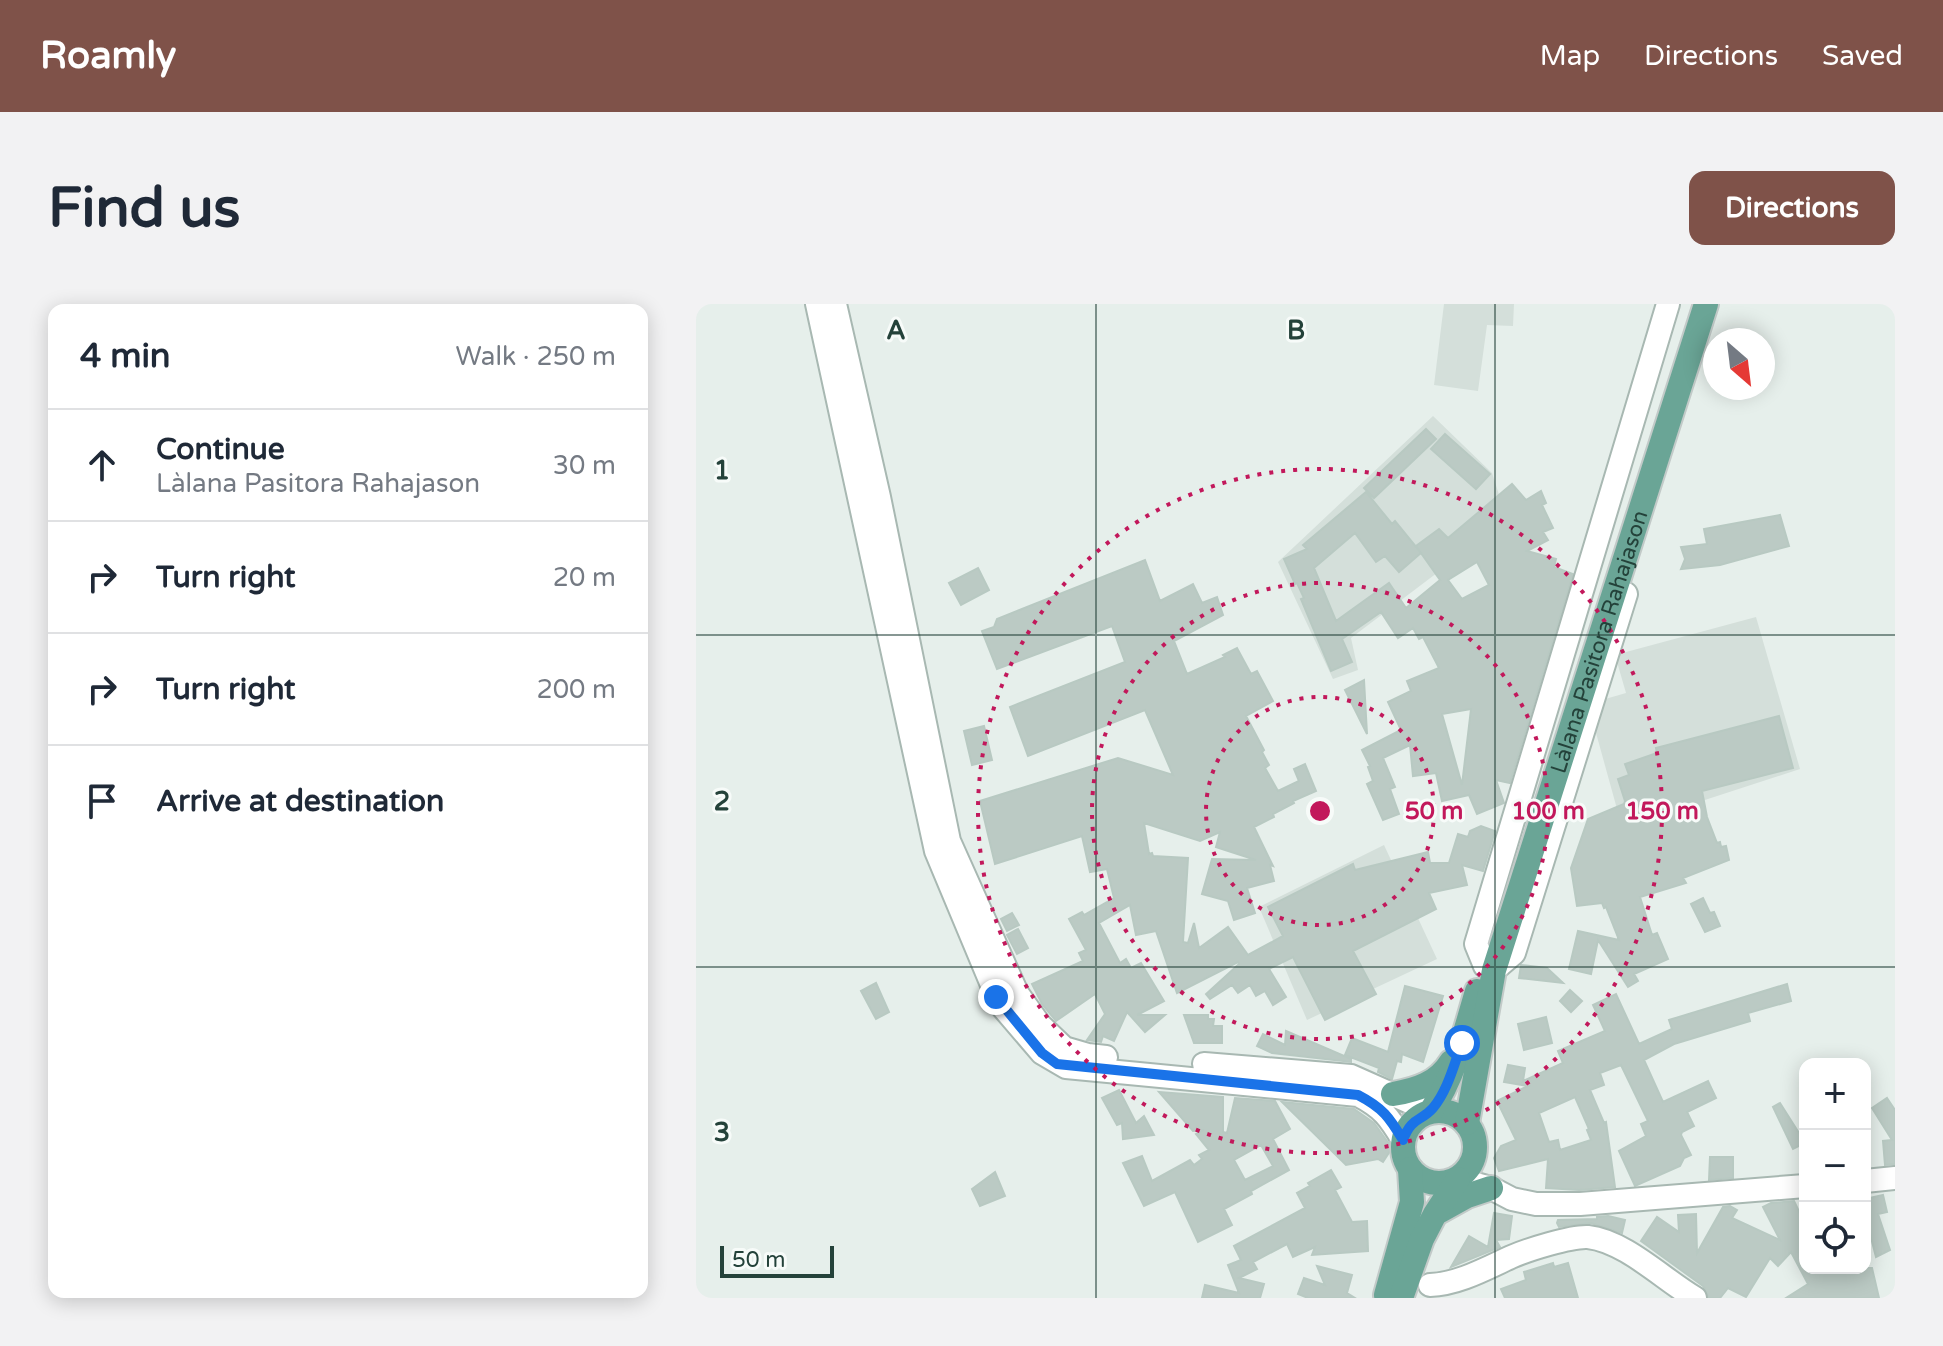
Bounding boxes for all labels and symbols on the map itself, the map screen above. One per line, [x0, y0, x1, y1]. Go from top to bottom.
text: A [886, 315, 906, 346]
text: B [1287, 315, 1305, 346]
north arrow [1703, 328, 1775, 400]
text: 1 [714, 455, 730, 486]
street label: Làlana Pasitora Rahajason [1545, 507, 1653, 777]
text: 2 [714, 786, 730, 817]
centre of rings [1306, 797, 1334, 825]
text: 50 m [1405, 797, 1463, 826]
text: 100 m [1511, 797, 1585, 826]
text: 150 m [1625, 797, 1699, 826]
route end [978, 979, 1014, 1015]
route start [1444, 1025, 1480, 1061]
text: 3 [714, 1117, 730, 1148]
scale bar [720, 1242, 834, 1278]

